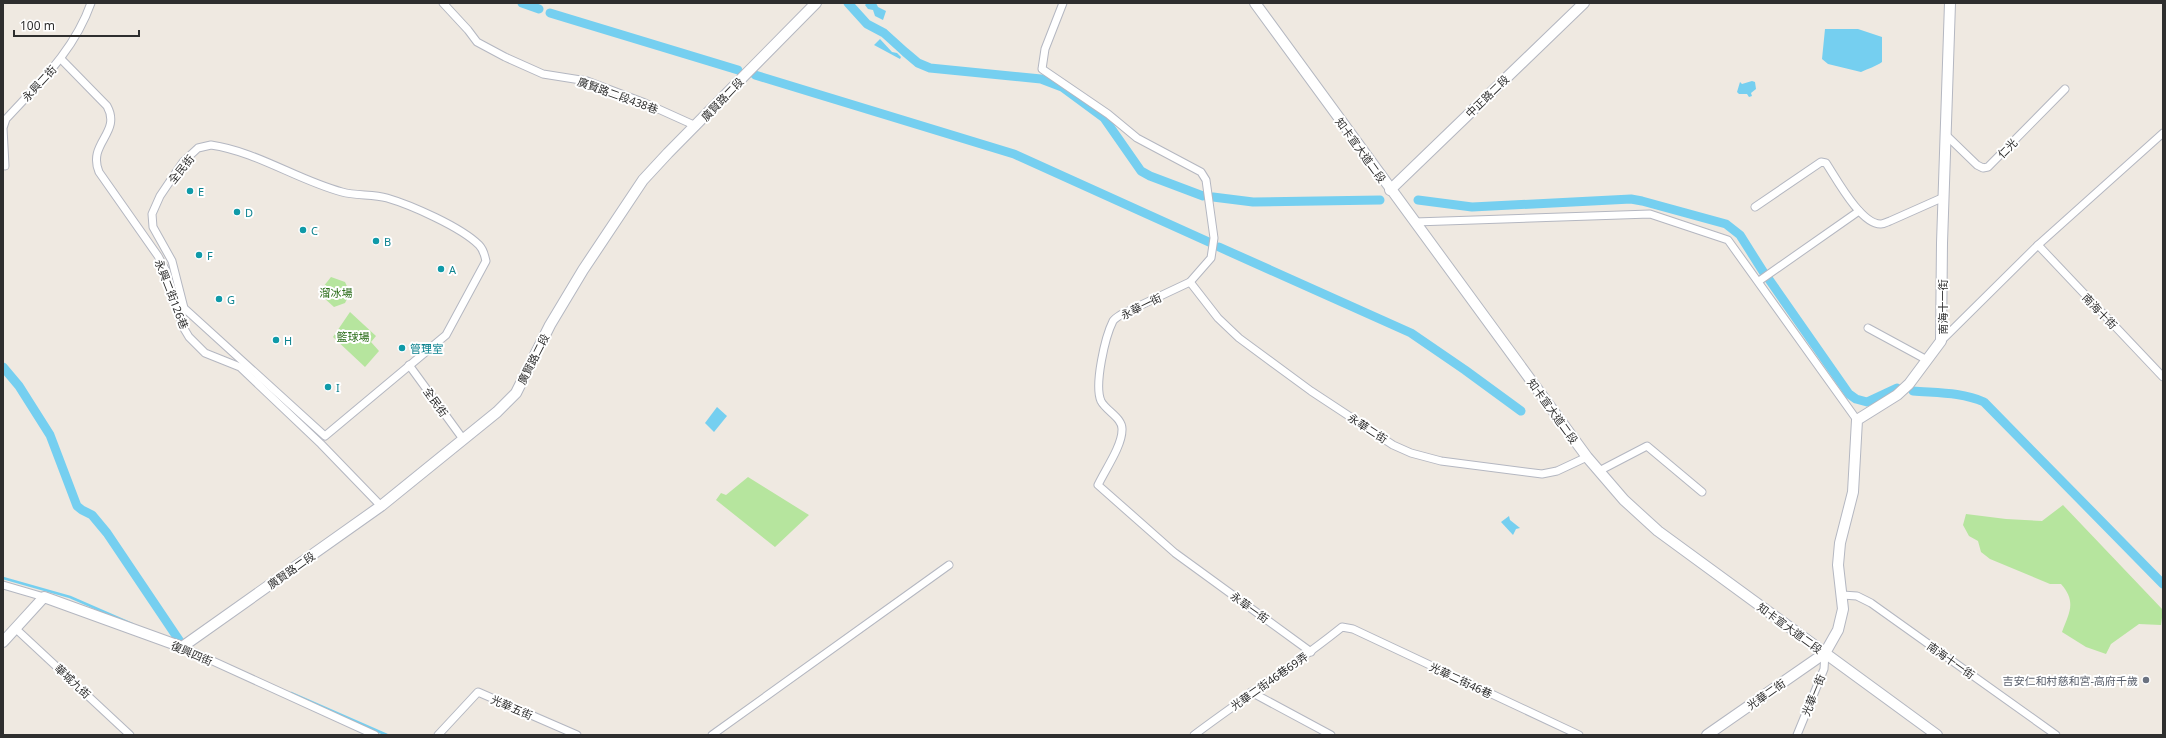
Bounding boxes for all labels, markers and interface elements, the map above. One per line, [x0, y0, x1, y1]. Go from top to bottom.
scale bar [14, 12, 139, 38]
text: 100 m [20, 17, 55, 34]
street label: 永興二街 [19, 62, 59, 104]
street label: 中正路二段 [1462, 72, 1512, 120]
street label: 廣賢路二段438巷 [576, 73, 660, 117]
street label: 廣賢路二段 [698, 74, 746, 124]
street label: 知卡宣大道二段 [1332, 114, 1390, 186]
street label: 仁光 [1994, 135, 2020, 161]
street label: 全民街 [165, 151, 197, 187]
place label: E [198, 184, 204, 199]
marker: E [185, 186, 195, 196]
place label: D [245, 205, 253, 220]
marker: D [232, 207, 242, 217]
place label: C [311, 223, 318, 238]
marker: C [298, 225, 308, 235]
place label: B [384, 234, 391, 249]
marker: B [371, 236, 381, 246]
place label: F [207, 248, 213, 263]
marker: F [194, 250, 204, 260]
street label: 永興二街126巷 [152, 257, 192, 331]
place label: A [449, 262, 457, 277]
marker: A [436, 264, 446, 274]
street label: 南海十一街 [1935, 280, 1950, 335]
park label: 溜冰場 [320, 285, 353, 300]
street label: 永華一街 [1118, 290, 1164, 322]
street label: 南海十街 [2079, 290, 2121, 332]
place label: G [227, 292, 235, 307]
marker: G [214, 294, 224, 304]
park label: 籃球場 [337, 329, 370, 344]
street label: 廣賢路二段 [514, 331, 552, 387]
place label: H [284, 333, 292, 348]
marker: H [271, 335, 281, 345]
place label: 管理室 [410, 341, 443, 356]
marker: 管理室 [397, 343, 407, 353]
street label: 知卡宣大道二段 [1524, 375, 1582, 447]
place label: I [336, 380, 340, 395]
marker: I [323, 382, 333, 392]
street label: 全民街 [420, 384, 452, 420]
street label: 永華二街 [1345, 410, 1391, 446]
street label: 廣賢路二段 [264, 548, 318, 592]
street label: 永華一街 [1228, 588, 1272, 626]
street label: 知卡宣大道二段 [1754, 599, 1826, 657]
street label: 復興四街 [169, 638, 215, 668]
street label: 南海十一街 [1924, 638, 1978, 682]
street label: 光華二街46巷69弄 [1227, 649, 1311, 713]
street label: 光華二街46巷 [1427, 659, 1495, 701]
street label: 華城九街 [52, 661, 94, 701]
street label: 光華一街 [1798, 672, 1828, 718]
place label: 吉安仁和村慈和宮-高府千歲 [2002, 673, 2138, 688]
street label: 光華二街 [1744, 675, 1788, 713]
marker: 吉安仁和村慈和宮-高府千歲 [2141, 675, 2151, 685]
street label: 光華五街 [489, 692, 535, 722]

